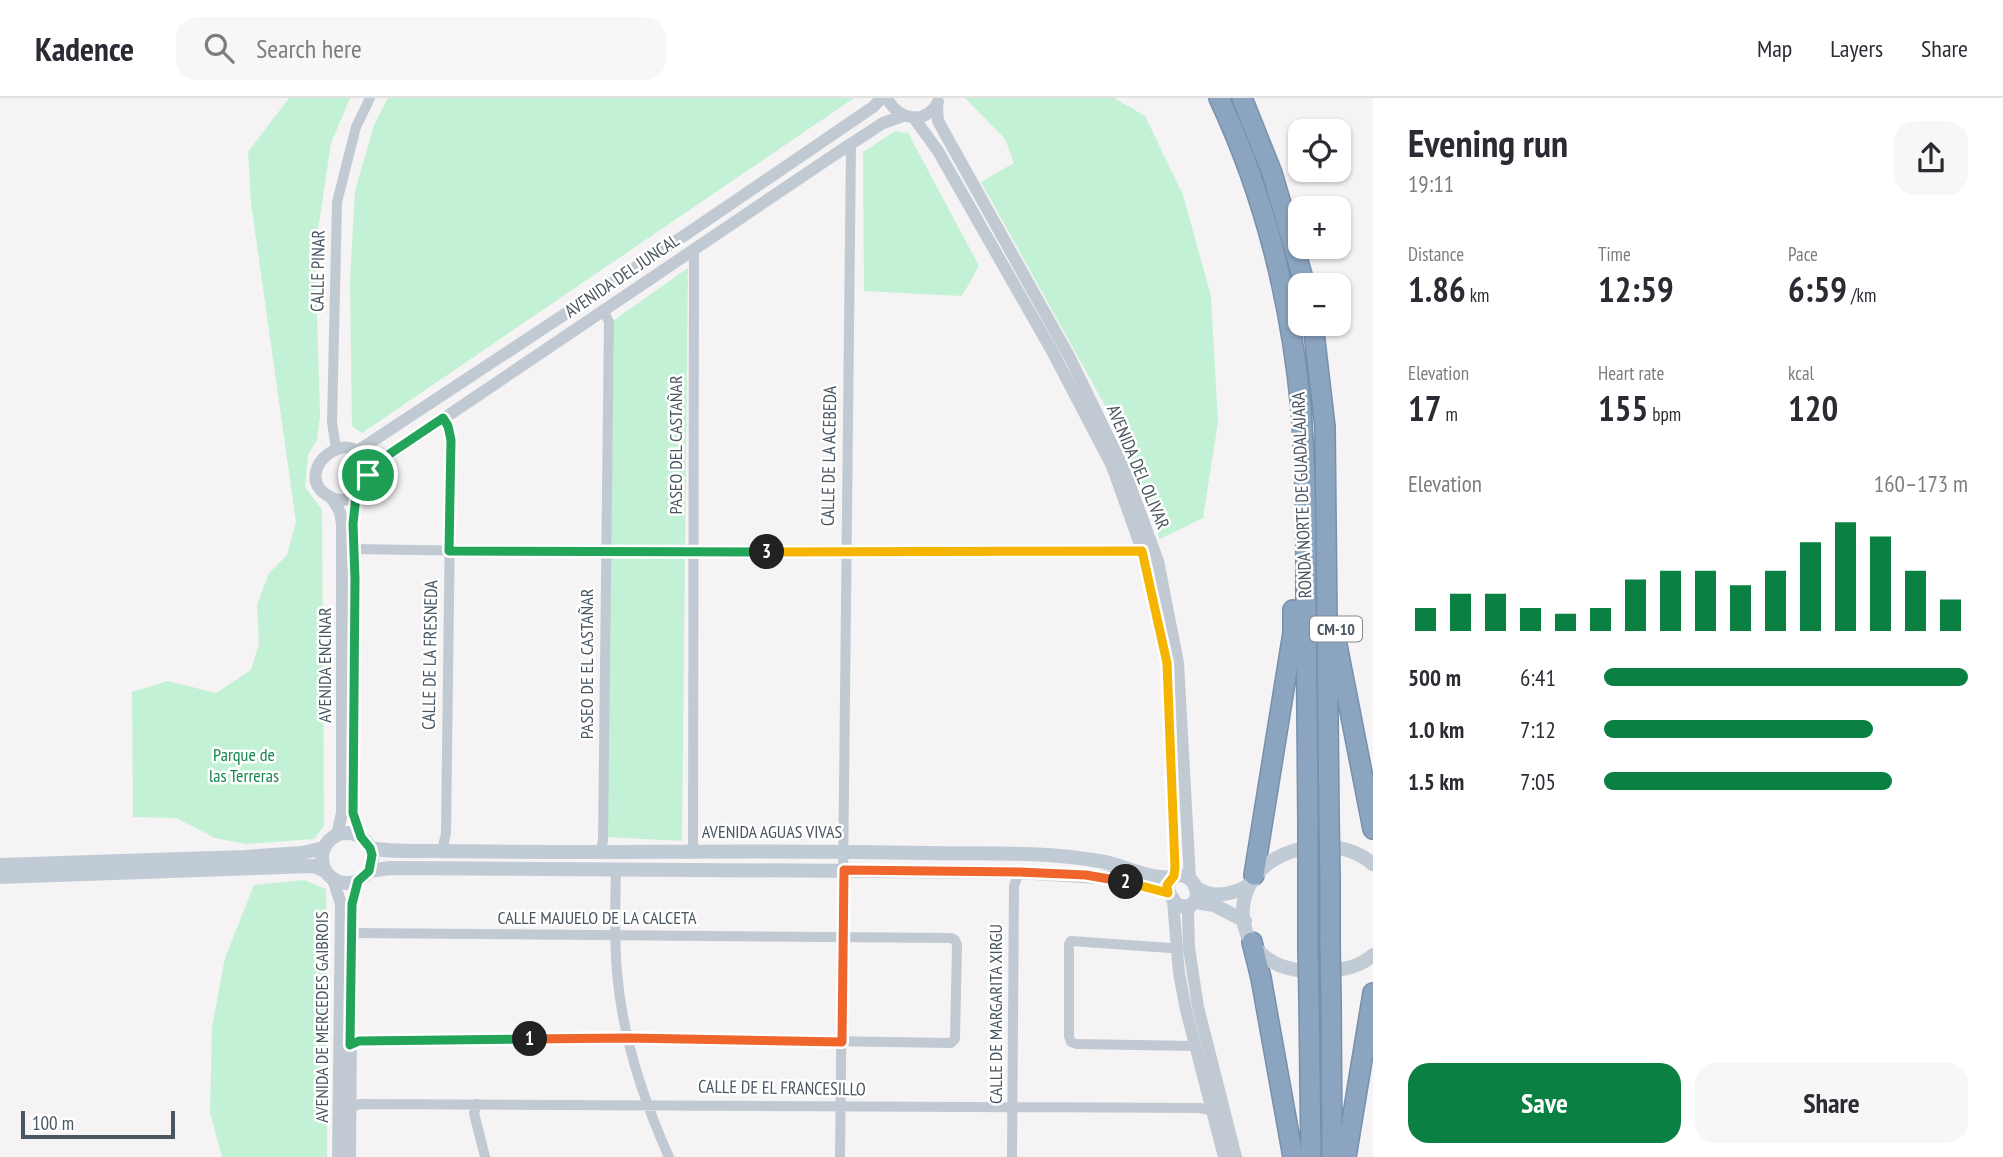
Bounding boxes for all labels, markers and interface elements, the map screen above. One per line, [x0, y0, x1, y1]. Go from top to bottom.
search box [176, 17, 666, 80]
text: Kadence [35, 27, 134, 70]
icon: search [200, 29, 238, 67]
text: Search here [256, 32, 362, 65]
text: Map [1757, 33, 1792, 64]
text: Layers [1830, 33, 1883, 64]
text: Share [1921, 33, 1968, 64]
text: Evening run [1408, 118, 1568, 167]
map controls [1288, 119, 1351, 336]
button: locate [1288, 119, 1351, 182]
button: share [1894, 121, 1968, 195]
text: 19:11 [1408, 169, 1454, 198]
button: + [1288, 196, 1351, 259]
street label: AVENIDA DEL JUNCAL [560, 228, 684, 322]
street label: CALLE PINAR [305, 229, 330, 312]
text: Distance [1408, 242, 1464, 266]
text: Time [1598, 242, 1631, 266]
text: Pace [1788, 242, 1818, 266]
text: 1.86 [1408, 266, 1466, 312]
text: 12:59 [1598, 266, 1674, 312]
text: 6:59 [1788, 266, 1847, 312]
button: − [1288, 273, 1351, 336]
text: km [1466, 283, 1489, 307]
text: /km [1847, 283, 1876, 307]
text: Elevation [1408, 361, 1469, 385]
text: Heart rate [1598, 361, 1664, 385]
text: kcal [1788, 361, 1814, 385]
street label: PASEO DEL CASTAÑAR [664, 375, 687, 515]
street label: CALLE DE LA ACEBEDA [816, 385, 841, 526]
text: 17 [1408, 385, 1441, 431]
text: 155 [1598, 385, 1648, 431]
text: 120 [1788, 385, 1838, 431]
street label: RONDA NORTE DE GUADALAJARA [1286, 391, 1317, 599]
street label: AVENIDA DEL OLIVAR [1102, 401, 1175, 533]
text: m [1441, 402, 1458, 426]
text: bpm [1648, 402, 1681, 426]
pin [338, 445, 398, 505]
icon: arrive [349, 456, 387, 494]
text: Elevation [1408, 469, 1482, 498]
text: 160–173 m [1874, 469, 1968, 498]
pin: 3 [750, 534, 784, 570]
text: 3 [762, 539, 771, 563]
street label: CALLE DE LA FRESNEDA [417, 580, 442, 730]
street label: PASEO DE EL CASTAÑAR [575, 588, 598, 739]
street label: AVENIDA ENCINAR [313, 607, 336, 723]
road number: CM-10 [1310, 616, 1362, 642]
text: 500 m [1408, 663, 1461, 692]
text: 6:41 [1520, 663, 1556, 692]
text: 1.0 km [1408, 715, 1464, 744]
text: 7:12 [1520, 715, 1556, 744]
park label: Parque de las Terreras [209, 743, 279, 787]
text: 1.5 km [1408, 767, 1464, 796]
text: 7:05 [1520, 767, 1556, 796]
street label: AVENIDA AGUAS VIVAS [702, 820, 843, 843]
pin: 2 [1108, 864, 1144, 900]
text: 2 [1121, 869, 1130, 893]
street label: CALLE MAJUELO DE LA CALCETA [498, 906, 697, 929]
street label: AVENIDA DE MERCEDES GAIBROIS [310, 911, 333, 1123]
street label: CALLE DE MARGARITA XIRGU [984, 924, 1007, 1104]
pin: 1 [512, 1021, 548, 1056]
text: 1 [525, 1026, 534, 1050]
button: Save [1408, 1063, 1681, 1143]
button: Share [1695, 1063, 1968, 1143]
street label: CALLE DE EL FRANCESILLO [698, 1075, 866, 1100]
scale bar [21, 1108, 175, 1140]
text: 100 m [32, 1111, 74, 1135]

